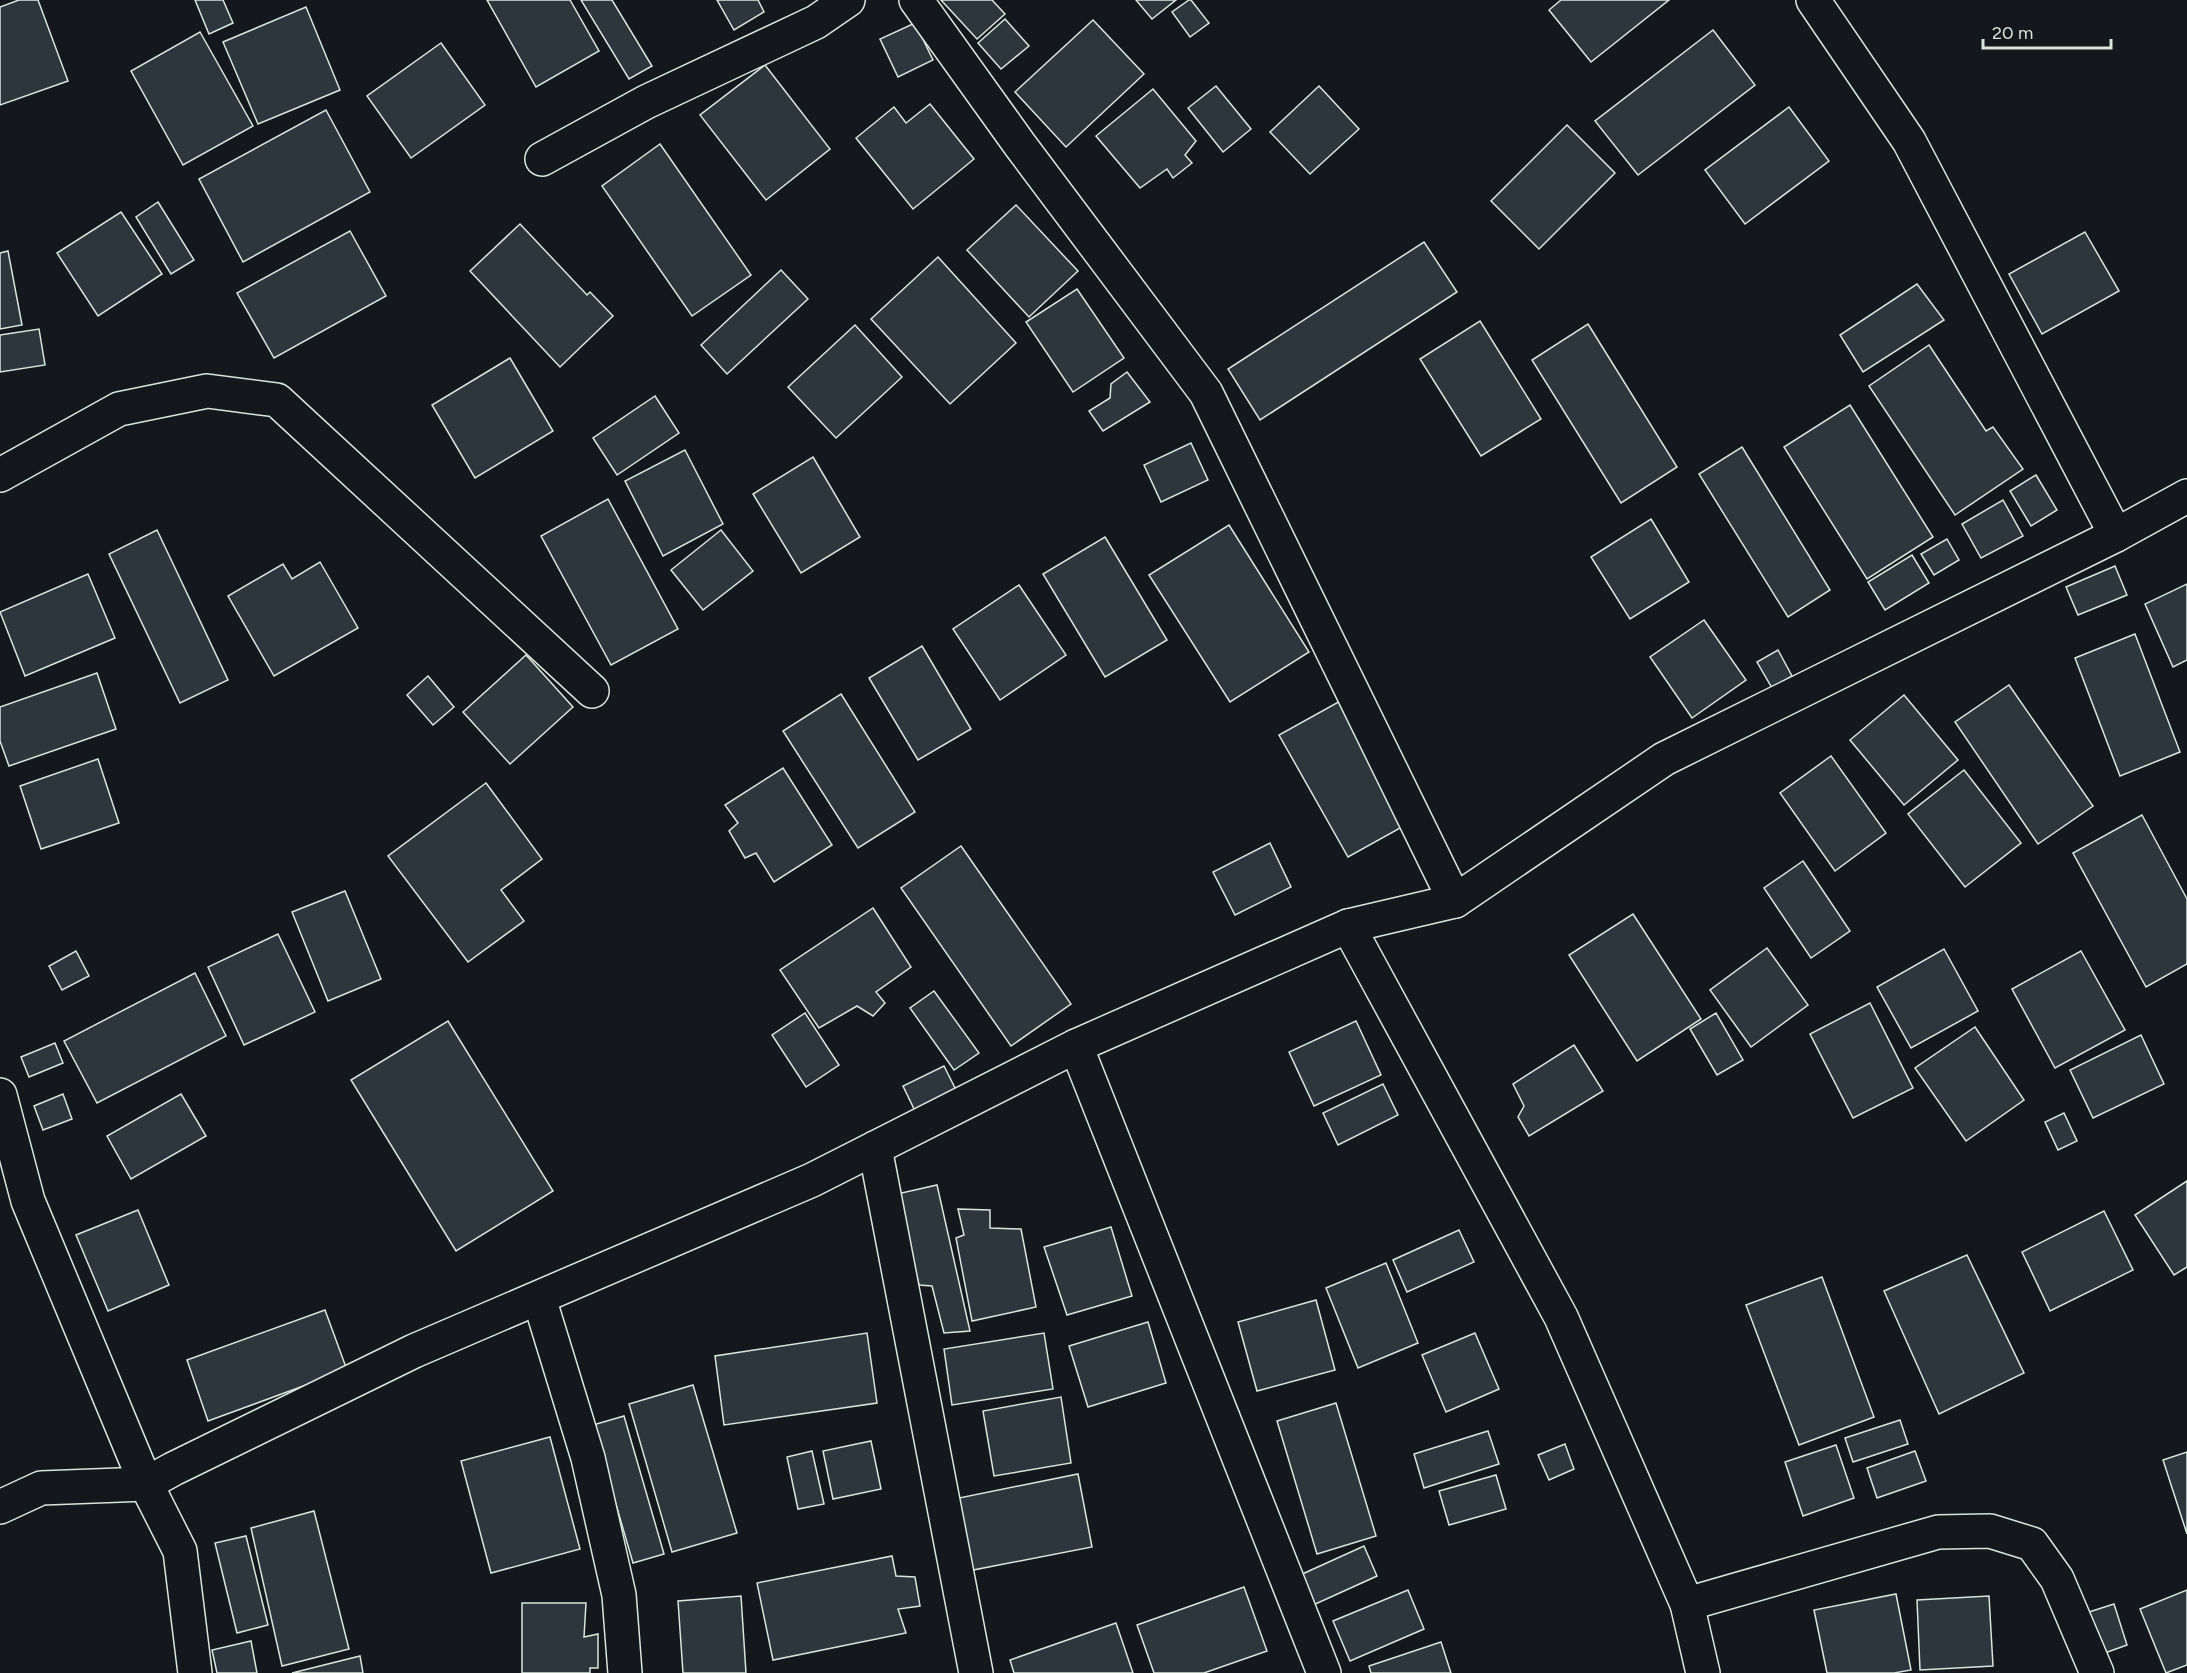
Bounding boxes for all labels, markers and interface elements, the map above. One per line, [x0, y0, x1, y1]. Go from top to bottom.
scale bar [1983, 12, 2110, 50]
text: 20 m [1992, 22, 2033, 44]

